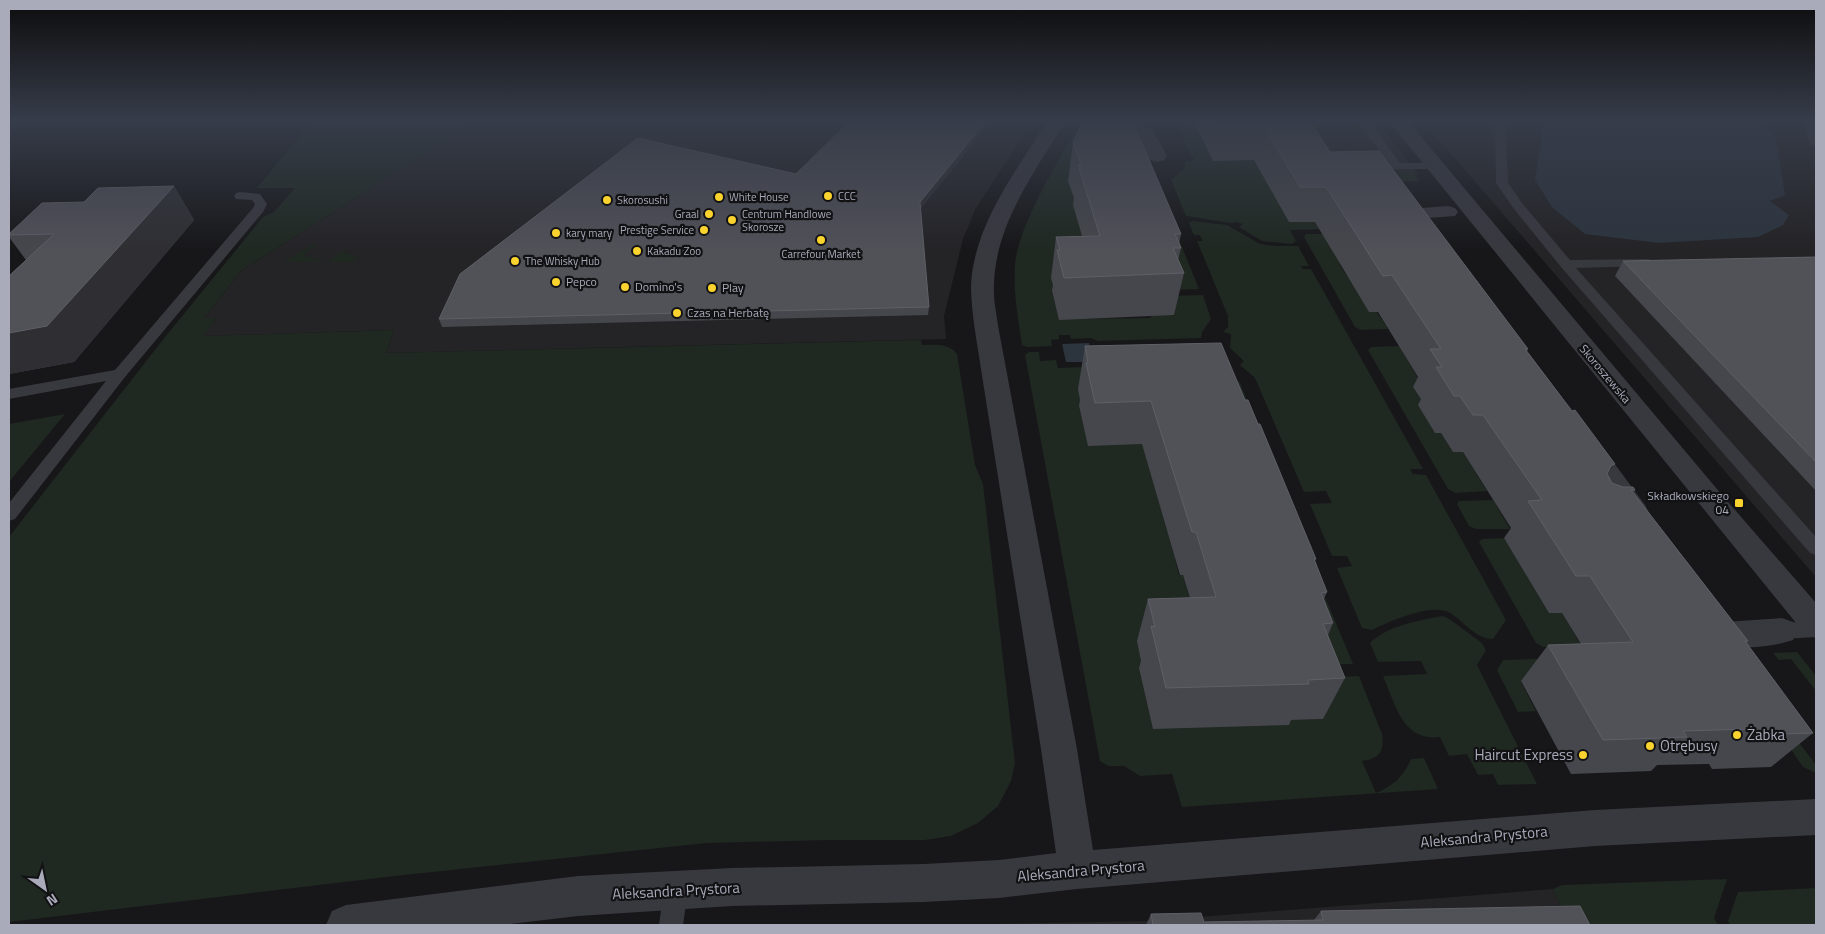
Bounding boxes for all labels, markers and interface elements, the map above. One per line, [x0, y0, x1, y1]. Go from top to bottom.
place label: CCC [838, 188, 856, 204]
place label: White House [729, 189, 789, 205]
marker: CCC [822, 190, 834, 202]
marker: White House [713, 191, 725, 203]
place label: Skorosushi [617, 192, 668, 208]
marker: Skorosushi [601, 194, 613, 206]
place label: Graal [675, 206, 699, 222]
place label: Centrum Handlowe Skorosze [742, 206, 832, 235]
marker: Graal [703, 208, 715, 220]
marker: Centrum Handlowe Skorosze [726, 214, 738, 226]
place label: Prestige Service [620, 222, 694, 238]
marker: Prestige Service [698, 224, 710, 236]
place label: kary mary [566, 225, 613, 241]
marker: kary mary [550, 227, 562, 239]
marker: Carrefour Market [815, 234, 827, 246]
place label: Kakadu Zoo [647, 243, 701, 259]
marker: Kakadu Zoo [631, 245, 643, 257]
place label: Carrefour Market [781, 246, 861, 262]
place label: The Whisky Hub [525, 253, 600, 269]
marker: The Whisky Hub [509, 255, 521, 267]
place label: Pepco [566, 272, 597, 291]
marker: Pepco [550, 276, 562, 288]
place label: Domino's [635, 277, 683, 296]
place label: Play [722, 278, 744, 297]
marker: Domino's [619, 281, 631, 293]
marker: Play [706, 282, 718, 294]
place label: Czas na Herbatę [687, 303, 769, 322]
marker: Czas na Herbatę [671, 307, 683, 319]
street label: Skoroszewska [1575, 340, 1636, 407]
place label: Składkowskiego 04 [1647, 486, 1729, 519]
marker: Składkowskiego 04 [1733, 497, 1745, 509]
place label: Żabka [1747, 723, 1786, 746]
marker: Żabka [1731, 729, 1743, 741]
place label: Otrębusy [1660, 734, 1718, 757]
marker: Otrębusy [1644, 740, 1656, 752]
place label: Haircut Express [1474, 743, 1573, 766]
marker: Haircut Express [1577, 749, 1589, 761]
street label: Aleksandra Prystora [1419, 819, 1549, 854]
street label: Aleksandra Prystora [1016, 853, 1146, 888]
north arrow [20, 864, 70, 914]
street label: Aleksandra Prystora [612, 876, 741, 905]
text: N [43, 889, 62, 912]

